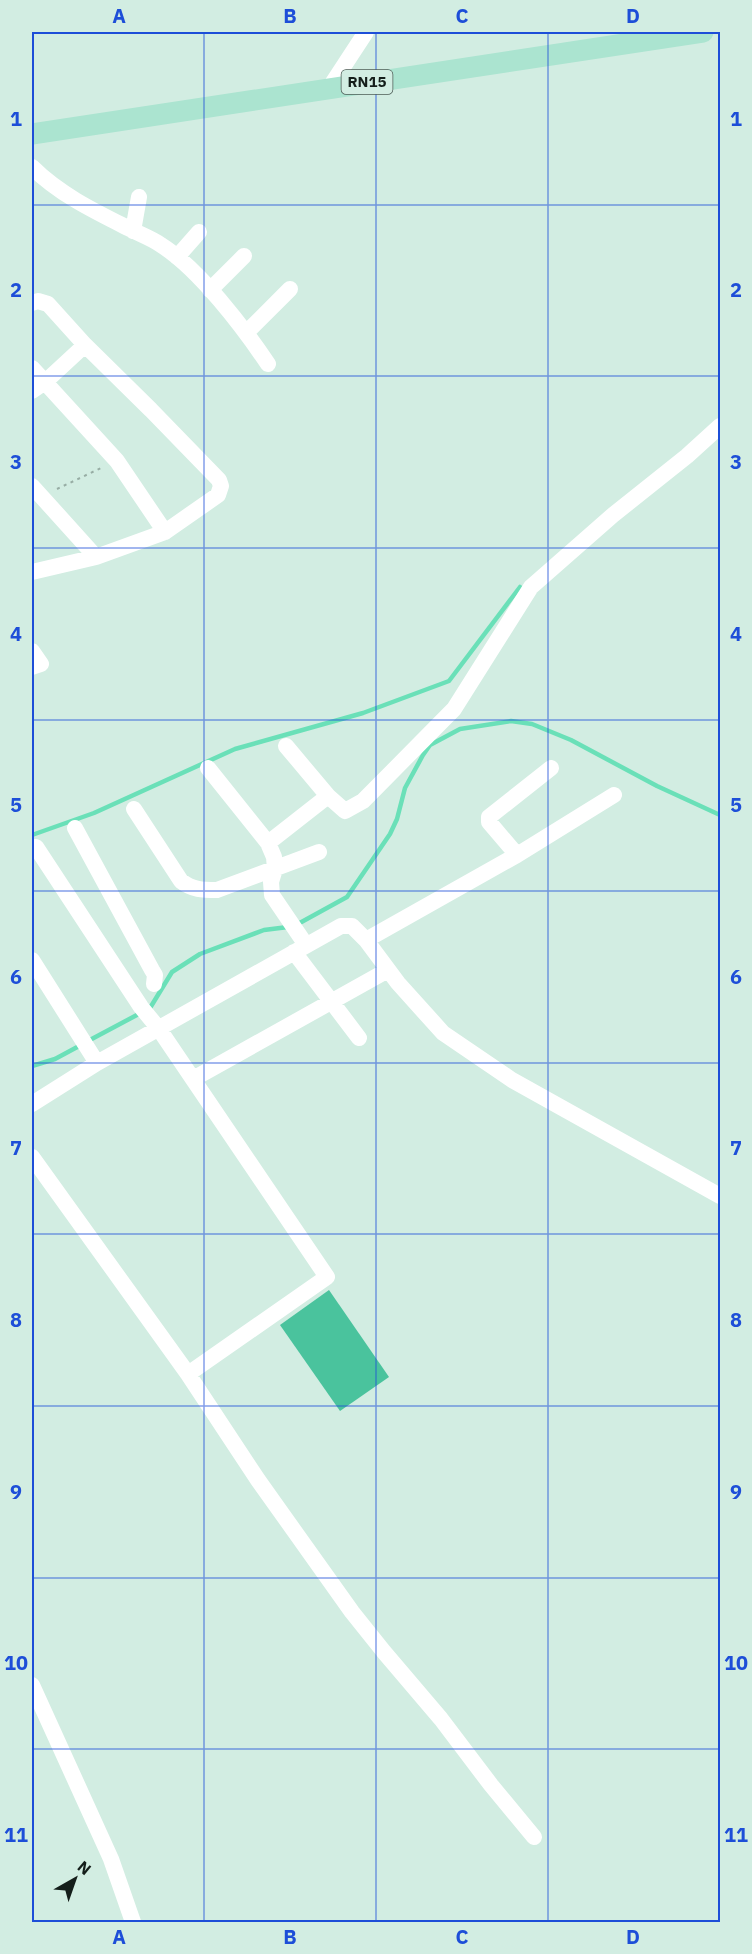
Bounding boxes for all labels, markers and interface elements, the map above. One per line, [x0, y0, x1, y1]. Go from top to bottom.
text: A [112, 2, 126, 29]
text: B [283, 2, 297, 29]
text: C [455, 2, 469, 29]
text: D [626, 2, 640, 29]
road number: RN15 [342, 70, 392, 94]
text: 1 [10, 105, 22, 132]
text: 1 [730, 105, 742, 132]
text: 2 [10, 276, 22, 303]
text: 2 [730, 276, 742, 303]
text: 3 [10, 448, 22, 475]
text: 3 [730, 448, 742, 475]
text: 4 [10, 620, 22, 647]
text: 4 [730, 620, 742, 647]
text: 5 [10, 791, 22, 818]
text: 5 [730, 791, 742, 818]
text: 6 [10, 963, 22, 990]
text: 6 [730, 963, 742, 990]
text: 7 [10, 1134, 22, 1161]
text: 7 [730, 1134, 742, 1161]
text: 8 [10, 1306, 22, 1333]
text: 8 [730, 1306, 742, 1333]
text: 9 [10, 1478, 22, 1505]
text: 9 [730, 1478, 742, 1505]
text: 10 [4, 1649, 28, 1676]
text: 10 [724, 1649, 748, 1676]
text: 11 [4, 1821, 28, 1848]
text: 11 [724, 1821, 748, 1848]
north arrow [45, 1849, 105, 1909]
text: N [74, 1856, 96, 1879]
text: A [112, 1923, 126, 1950]
text: B [283, 1923, 297, 1950]
text: C [455, 1923, 469, 1950]
text: D [626, 1923, 640, 1950]

